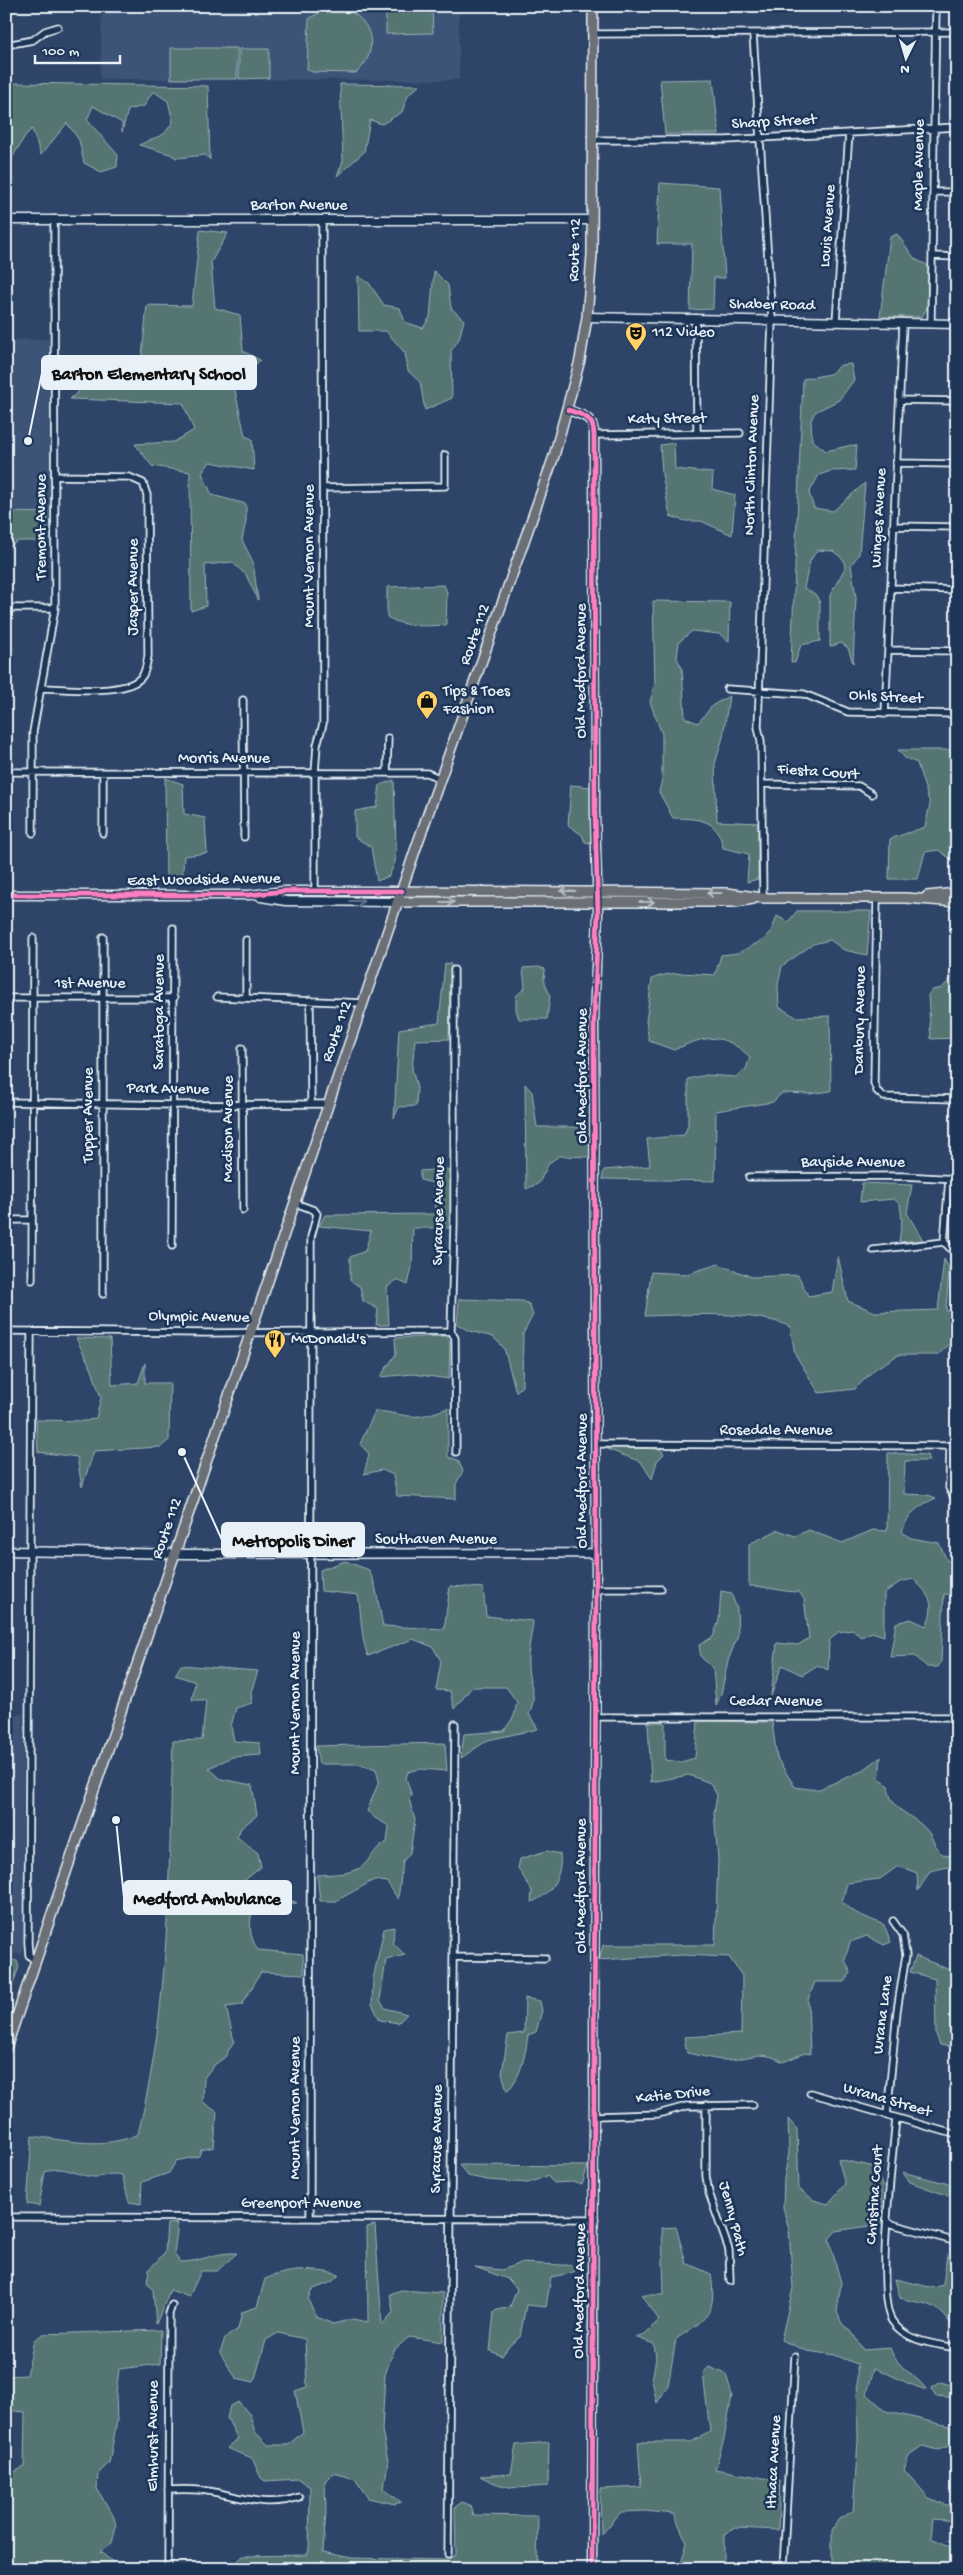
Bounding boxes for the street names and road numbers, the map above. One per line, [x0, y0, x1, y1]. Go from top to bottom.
street label: Sharp Street [731, 111, 818, 135]
street label: Maple Avenue [910, 118, 930, 211]
street label: Louis Avenue [817, 183, 841, 268]
street label: Barton Avenue [249, 197, 348, 216]
street label: Route 112 [565, 218, 587, 282]
street label: Shaber Road [729, 296, 817, 316]
street label: North Clinton Avenue [741, 394, 765, 536]
street label: Katy Street [628, 410, 708, 430]
street label: Winges Avenue [868, 467, 892, 568]
street label: Tremont Avenue [33, 473, 52, 581]
street label: Mount Vernon Avenue [301, 484, 320, 628]
street label: Jasper Avenue [125, 538, 144, 635]
street label: Route 112 [457, 602, 495, 668]
street label: Old Medford Avenue [573, 603, 592, 739]
street label: Ohls Street [849, 687, 925, 710]
street label: Morris Avenue [178, 750, 271, 769]
street label: Fiesta Court [776, 761, 861, 785]
street label: East Woodside Avenue [127, 870, 282, 892]
street label: Saratoga Avenue [151, 953, 170, 1070]
street label: Danbury Avenue [851, 965, 871, 1075]
street label: 1st Avenue [54, 975, 126, 994]
street label: Route 112 [319, 999, 357, 1065]
street label: Old Medford Avenue [574, 1008, 593, 1144]
street label: Tupper Avenue [80, 1067, 99, 1164]
street label: Madison Avenue [220, 1075, 239, 1182]
street label: Park Avenue [126, 1080, 210, 1100]
street label: Bayside Avenue [800, 1154, 906, 1173]
street label: Syracuse Avenue [430, 1156, 450, 1266]
street label: Olympic Avenue [148, 1308, 250, 1328]
street label: Old Medford Avenue [574, 1413, 593, 1549]
street label: Rosedale Avenue [720, 1422, 833, 1441]
street label: Route 112 [149, 1496, 187, 1562]
street label: Southaven Avenue [375, 1531, 498, 1550]
street label: Mount Vernon Avenue [287, 1631, 306, 1775]
street label: Cedar Avenue [730, 1693, 823, 1712]
street label: Old Medford Avenue [573, 1818, 592, 1954]
street label: Wrana Lane [870, 1974, 898, 2055]
street label: Mount Vernon Avenue [287, 2036, 306, 2180]
street label: Wrana Street [841, 2079, 935, 2123]
street label: Katie Drive [635, 2083, 712, 2109]
street label: Syracuse Avenue [428, 2084, 448, 2194]
street label: Christina Court [863, 2143, 889, 2245]
street label: Jenny Path [713, 2180, 751, 2259]
street label: Greenport Avenue [241, 2195, 362, 2214]
street label: Old Medford Avenue [570, 2223, 592, 2359]
street label: Elmhurst Avenue [145, 2380, 164, 2491]
street label: Ithaca Avenue [763, 2414, 787, 2509]

